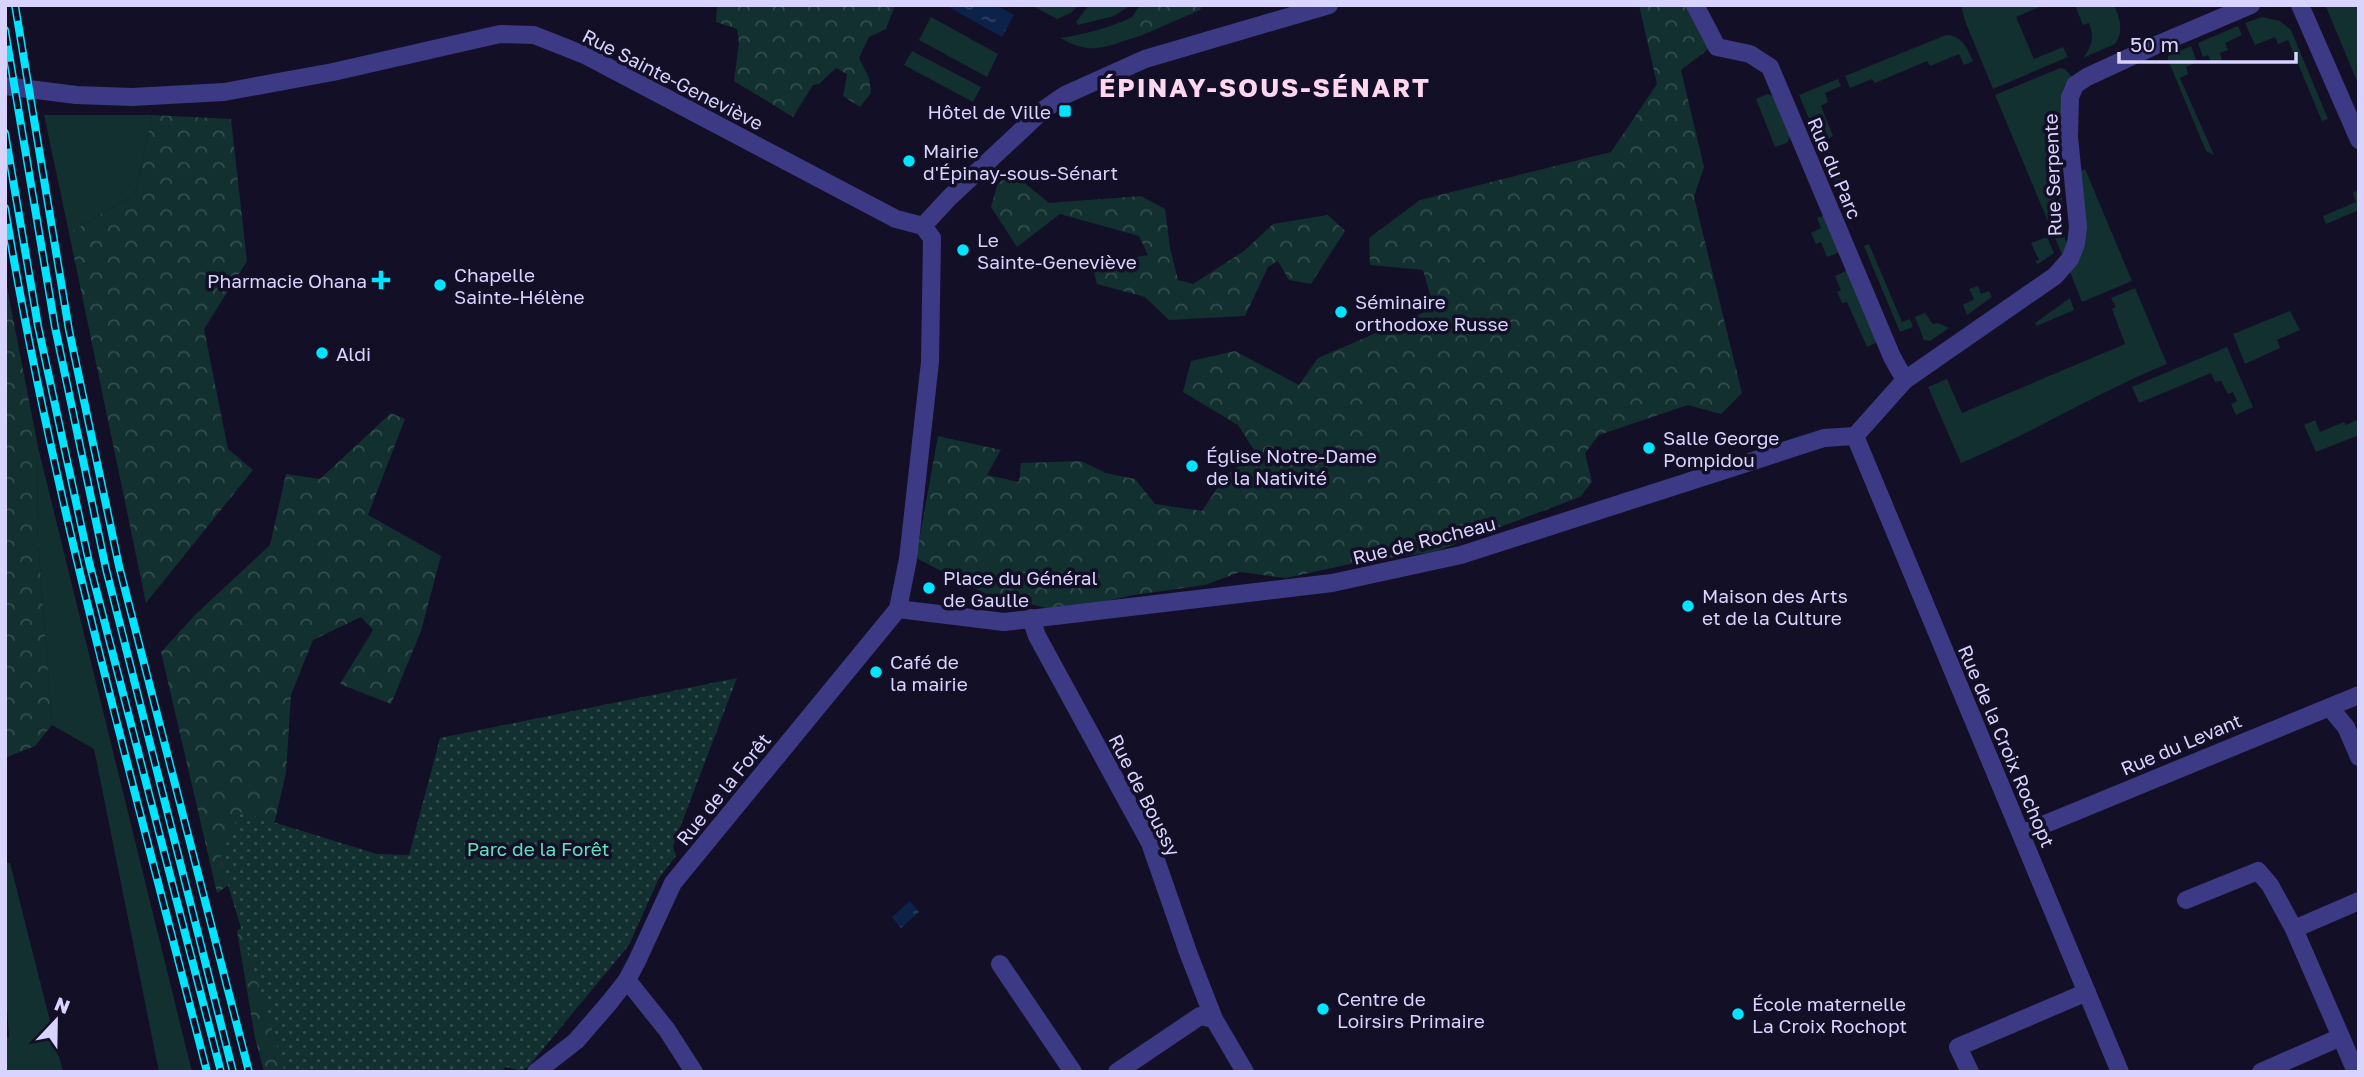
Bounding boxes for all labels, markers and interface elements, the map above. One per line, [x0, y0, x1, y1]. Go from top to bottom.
scale bar [2119, 21, 2296, 65]
street label: Rue Sainte-Geneviève [579, 23, 767, 135]
text: 50 m [2130, 31, 2179, 57]
district label: ÉPINAY-SOUS-SÉNART [1099, 72, 1431, 103]
place label: Hôtel de Ville [927, 100, 1051, 123]
marker: Hôtel de Ville [1057, 103, 1073, 119]
street label: Rue Serpente [2038, 113, 2066, 237]
street label: Rue du Parc [1803, 114, 1867, 222]
place label: Mairie d'Épinay-sous-Sénart [923, 139, 1118, 184]
marker: Mairie d'Épinay-sous-Sénart [901, 153, 917, 169]
place label: Le Sainte-Geneviève [977, 228, 1137, 273]
marker: Le Sainte-Geneviève [955, 242, 971, 258]
place label: Chapelle Sainte-Hélène [454, 263, 584, 308]
place label: Pharmacie Ohana [207, 269, 367, 292]
marker: Pharmacie Ohana [373, 272, 389, 288]
marker: Chapelle Sainte-Hélène [432, 277, 448, 293]
place label: Séminaire orthodoxe Russe [1355, 290, 1509, 335]
marker: Séminaire orthodoxe Russe [1333, 304, 1349, 320]
place label: Aldi [336, 342, 371, 365]
marker: Aldi [314, 345, 330, 361]
place label: Salle George Pompidou [1663, 426, 1779, 471]
marker: Salle George Pompidou [1641, 440, 1657, 456]
place label: Église Notre-Dame de la Nativité [1206, 444, 1377, 489]
marker: Église Notre-Dame de la Nativité [1184, 458, 1200, 474]
street label: Rue de Rocheau [1350, 511, 1498, 569]
place label: Place du Général de Gaulle [943, 566, 1097, 611]
marker: Place du Général de Gaulle [921, 580, 937, 596]
place label: Maison des Arts et de la Culture [1702, 584, 1848, 629]
marker: Maison des Arts et de la Culture [1680, 598, 1696, 614]
street label: Rue de la Croix Rochopt [1954, 641, 2060, 851]
place label: Café de la mairie [890, 650, 968, 695]
marker: Café de la mairie [868, 664, 884, 680]
street label: Rue du Levant [2117, 708, 2245, 780]
street label: Rue de la Forêt [671, 728, 775, 850]
street label: Rue de Boussy [1104, 730, 1186, 860]
park label: Parc de la Forêt [467, 837, 609, 860]
north arrow [21, 986, 91, 1056]
place label: Centre de Loirsirs Primaire [1337, 987, 1485, 1032]
text: N [52, 991, 74, 1018]
place label: École maternelle La Croix Rochopt [1752, 992, 1907, 1037]
marker: Centre de Loirsirs Primaire [1315, 1001, 1331, 1017]
marker: École maternelle La Croix Rochopt [1730, 1006, 1746, 1022]

